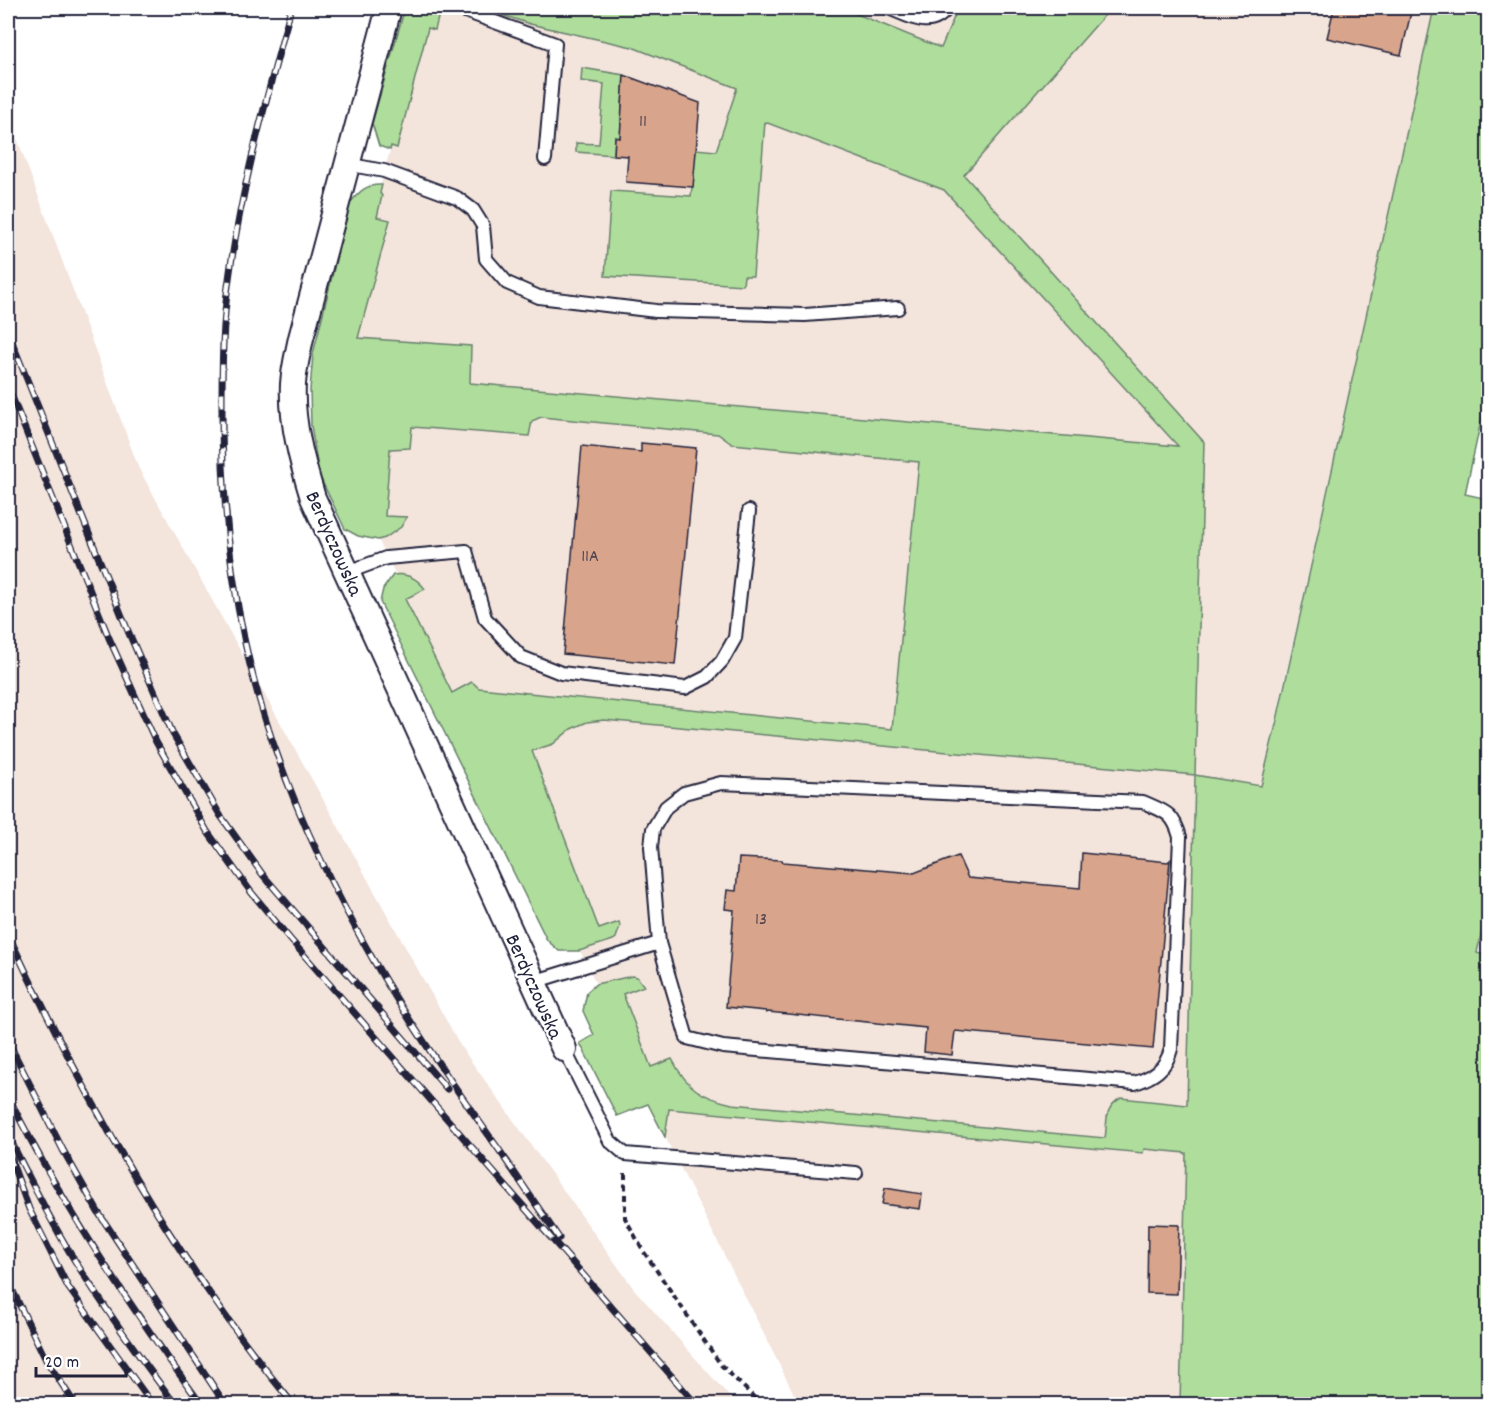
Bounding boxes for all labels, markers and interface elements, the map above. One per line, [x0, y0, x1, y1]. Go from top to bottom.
house number: 11 [639, 110, 647, 135]
street label: Berdyczowska [296, 487, 369, 602]
house number: 11A [581, 545, 599, 570]
house number: 13 [755, 908, 767, 933]
street label: Berdyczowska [496, 930, 569, 1045]
scale bar [36, 1340, 126, 1378]
text: 20 m [45, 1351, 79, 1376]

